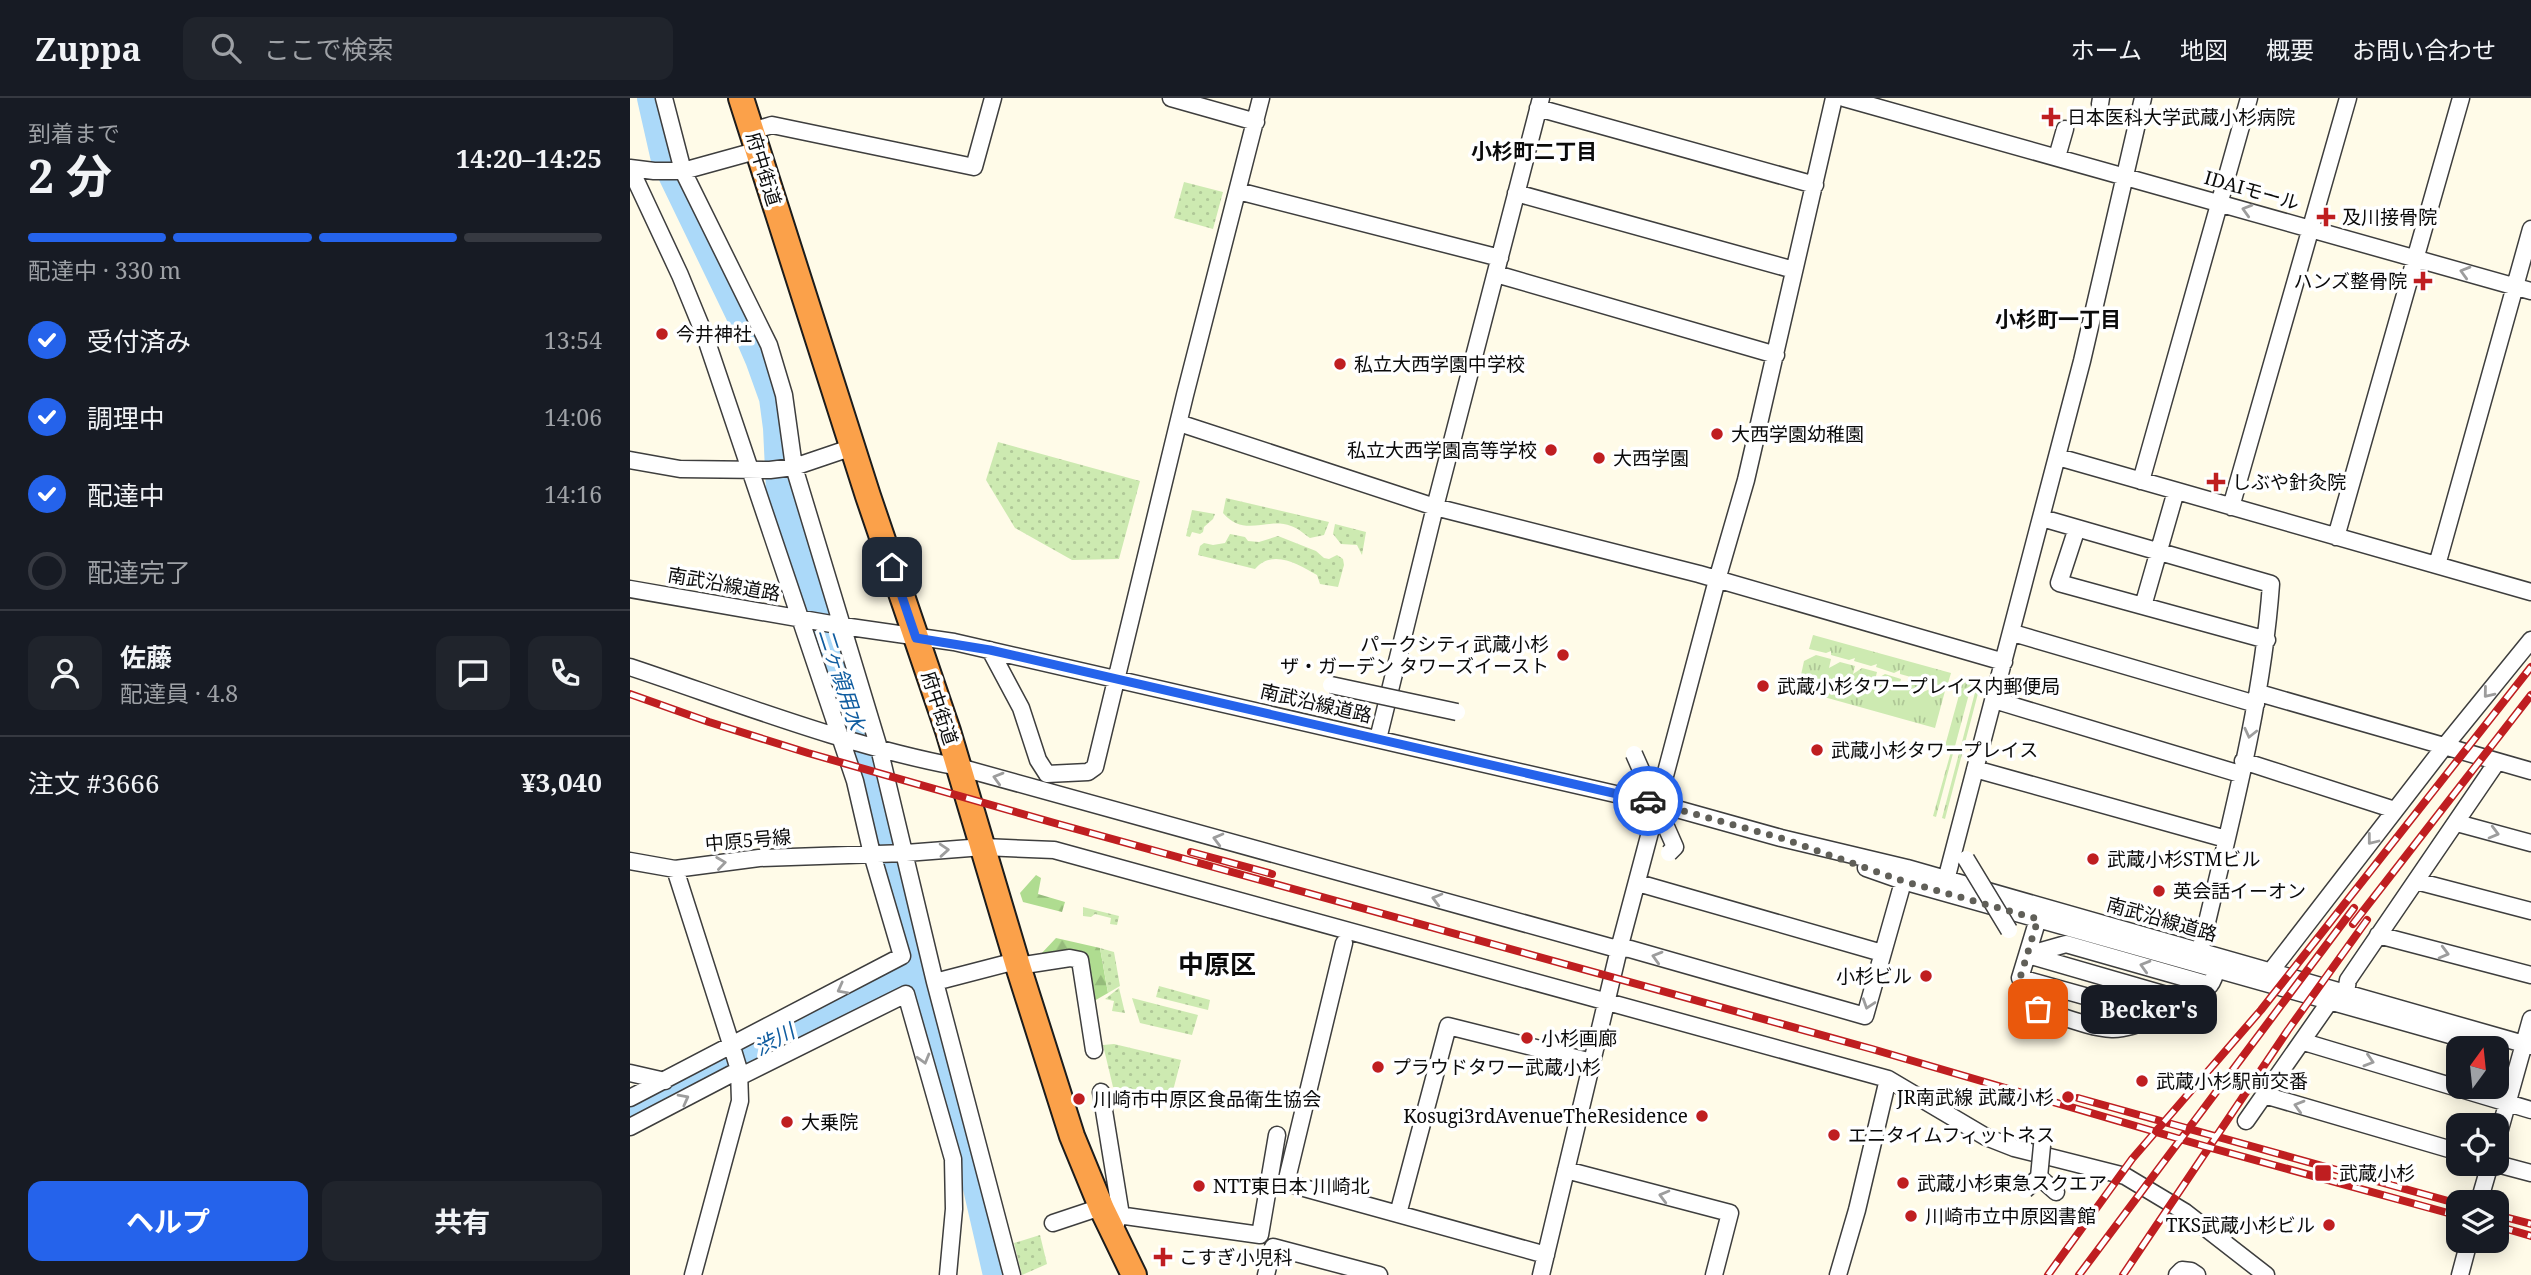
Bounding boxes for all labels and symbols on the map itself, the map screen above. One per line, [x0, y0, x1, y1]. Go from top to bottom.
place label: 日本医科大学武蔵小杉病院 [2067, 104, 2295, 130]
marker: 日本医科大学武蔵小杉病院 [2041, 107, 2061, 127]
street label: 府中街道 [740, 129, 788, 209]
district label: 小杉町二丁目 [1471, 137, 1597, 165]
street label: IDAIモール [2201, 164, 2303, 216]
one-way arrow [2241, 204, 2253, 218]
place label: 及川接骨院 [2342, 204, 2437, 230]
marker: 及川接骨院 [2316, 207, 2336, 227]
one-way arrow [2460, 266, 2472, 281]
place label: ハンズ整骨院 [2293, 268, 2407, 294]
marker: ハンズ整骨院 [2413, 271, 2433, 291]
district label: 小杉町一丁目 [1995, 305, 2121, 333]
place label: 今井神社 [676, 321, 752, 347]
marker: 今井神社 [654, 326, 670, 342]
place label: 私立大西学園中学校 [1354, 351, 1525, 377]
marker: 私立大西学園中学校 [1332, 356, 1348, 372]
place label: 大西学園幼稚園 [1731, 421, 1864, 447]
marker: 大西学園幼稚園 [1709, 426, 1725, 442]
place label: 私立大西学園高等学校 [1347, 437, 1537, 463]
marker: 私立大西学園高等学校 [1543, 442, 1559, 458]
place label: 大西学園 [1613, 445, 1689, 471]
marker: 大西学園 [1591, 450, 1607, 466]
place label: しぶや針灸院 [2232, 469, 2346, 495]
marker: しぶや針灸院 [2206, 472, 2226, 492]
pin [862, 537, 922, 597]
street label: 南武沿線道路 [666, 561, 782, 607]
water label: 二ヶ領用水 [812, 625, 872, 735]
place label: パークシティ武蔵小杉 ザ・ガーデン タワーズイースト [1280, 631, 1549, 679]
marker: パークシティ武蔵小杉 ザ・ガーデン タワーズイースト [1555, 647, 1571, 663]
street label: 府中街道 [916, 668, 964, 748]
place label: 武蔵小杉タワープレイス内郵便局 [1777, 673, 2060, 699]
street label: 南武沿線道路 [1258, 678, 1374, 728]
marker: 武蔵小杉タワープレイス内郵便局 [1755, 678, 1771, 694]
one-way arrow [2484, 684, 2496, 697]
one-way arrow [2243, 726, 2258, 738]
place label: 武蔵小杉タワープレイス [1831, 737, 2038, 763]
marker: 武蔵小杉タワープレイス [1809, 742, 1825, 758]
courier [1613, 766, 1683, 836]
one-way arrow [992, 772, 1004, 787]
street label: 中原5号線 [704, 823, 792, 857]
one-way arrow [2488, 824, 2500, 839]
one-way arrow [2368, 832, 2381, 844]
one-way arrow [1212, 833, 1224, 848]
one-way arrow [939, 843, 950, 858]
place label: 武蔵小杉STMビル [2107, 846, 2260, 872]
marker: 武蔵小杉STMビル [2085, 851, 2101, 867]
one-way arrow [716, 856, 727, 871]
place label: 英会話イーオン [2173, 878, 2306, 904]
marker: 英会話イーオン [2151, 883, 2167, 899]
street label: 南武沿線道路 [2104, 891, 2220, 947]
one-way arrow [1431, 893, 1443, 908]
one-way arrow [2438, 944, 2450, 959]
district label: 中原区 [1178, 946, 1256, 982]
one-way arrow [1651, 951, 1663, 965]
one-way arrow [2139, 960, 2151, 975]
place label: 小杉ビル [1836, 963, 1912, 989]
marker: 小杉ビル [1918, 968, 1934, 984]
pin [2008, 979, 2068, 1039]
one-way arrow [836, 980, 849, 994]
callout: Becker's [2080, 984, 2216, 1034]
one-way arrow [1861, 998, 1876, 1010]
water label: 渋川 [749, 1016, 801, 1061]
place label: 小杉画廊 [1541, 1025, 1617, 1051]
marker: 小杉画廊 [1519, 1030, 1535, 1046]
north arrow [2446, 1036, 2510, 1099]
one-way arrow [916, 1053, 931, 1065]
one-way arrow [2363, 1053, 2375, 1068]
place label: プラウドタワー武蔵小杉 [1392, 1054, 1601, 1080]
marker: プラウドタワー武蔵小杉 [1370, 1059, 1386, 1075]
place label: 武蔵小杉駅前交番 [2156, 1068, 2308, 1094]
marker: 武蔵小杉駅前交番 [2134, 1073, 2150, 1089]
place label: JR南武線 武蔵小杉 [1896, 1084, 2054, 1110]
place label: 川崎市中原区食品衛生協会 [1093, 1086, 1321, 1112]
marker: JR南武線 武蔵小杉 [2060, 1089, 2076, 1105]
marker: 川崎市中原区食品衛生協会 [1071, 1091, 1087, 1107]
one-way arrow [677, 1093, 689, 1107]
one-way arrow [2293, 1099, 2305, 1114]
place label: Kosugi3rdAvenueTheResidence [1403, 1103, 1688, 1129]
marker: Kosugi3rdAvenueTheResidence [1694, 1108, 1710, 1124]
place label: 大乗院 [801, 1109, 858, 1135]
marker: 大乗院 [779, 1114, 795, 1130]
place label: エニタイムフィットネス [1848, 1122, 2055, 1148]
marker: エニタイムフィットネス [1826, 1127, 1842, 1143]
place label: 武蔵小杉 [2339, 1160, 2415, 1186]
marker: 武蔵小杉 [2313, 1163, 2333, 1183]
place label: 武蔵小杉東急スクエア [1917, 1170, 2107, 1196]
place label: NTT東日本 川崎北 [1213, 1173, 1370, 1199]
marker: 武蔵小杉東急スクエア [1895, 1175, 1911, 1191]
marker: NTT東日本 川崎北 [1191, 1178, 1207, 1194]
one-way arrow [1658, 1190, 1670, 1204]
place label: 川崎市立中原図書館 [1925, 1203, 2096, 1229]
marker: 川崎市立中原図書館 [1903, 1208, 1919, 1224]
place label: TKS武蔵小杉ビル [2166, 1212, 2315, 1238]
marker: TKS武蔵小杉ビル [2321, 1217, 2337, 1233]
place label: こすぎ小児科 [1179, 1244, 1293, 1270]
marker: こすぎ小児科 [1153, 1247, 1173, 1267]

